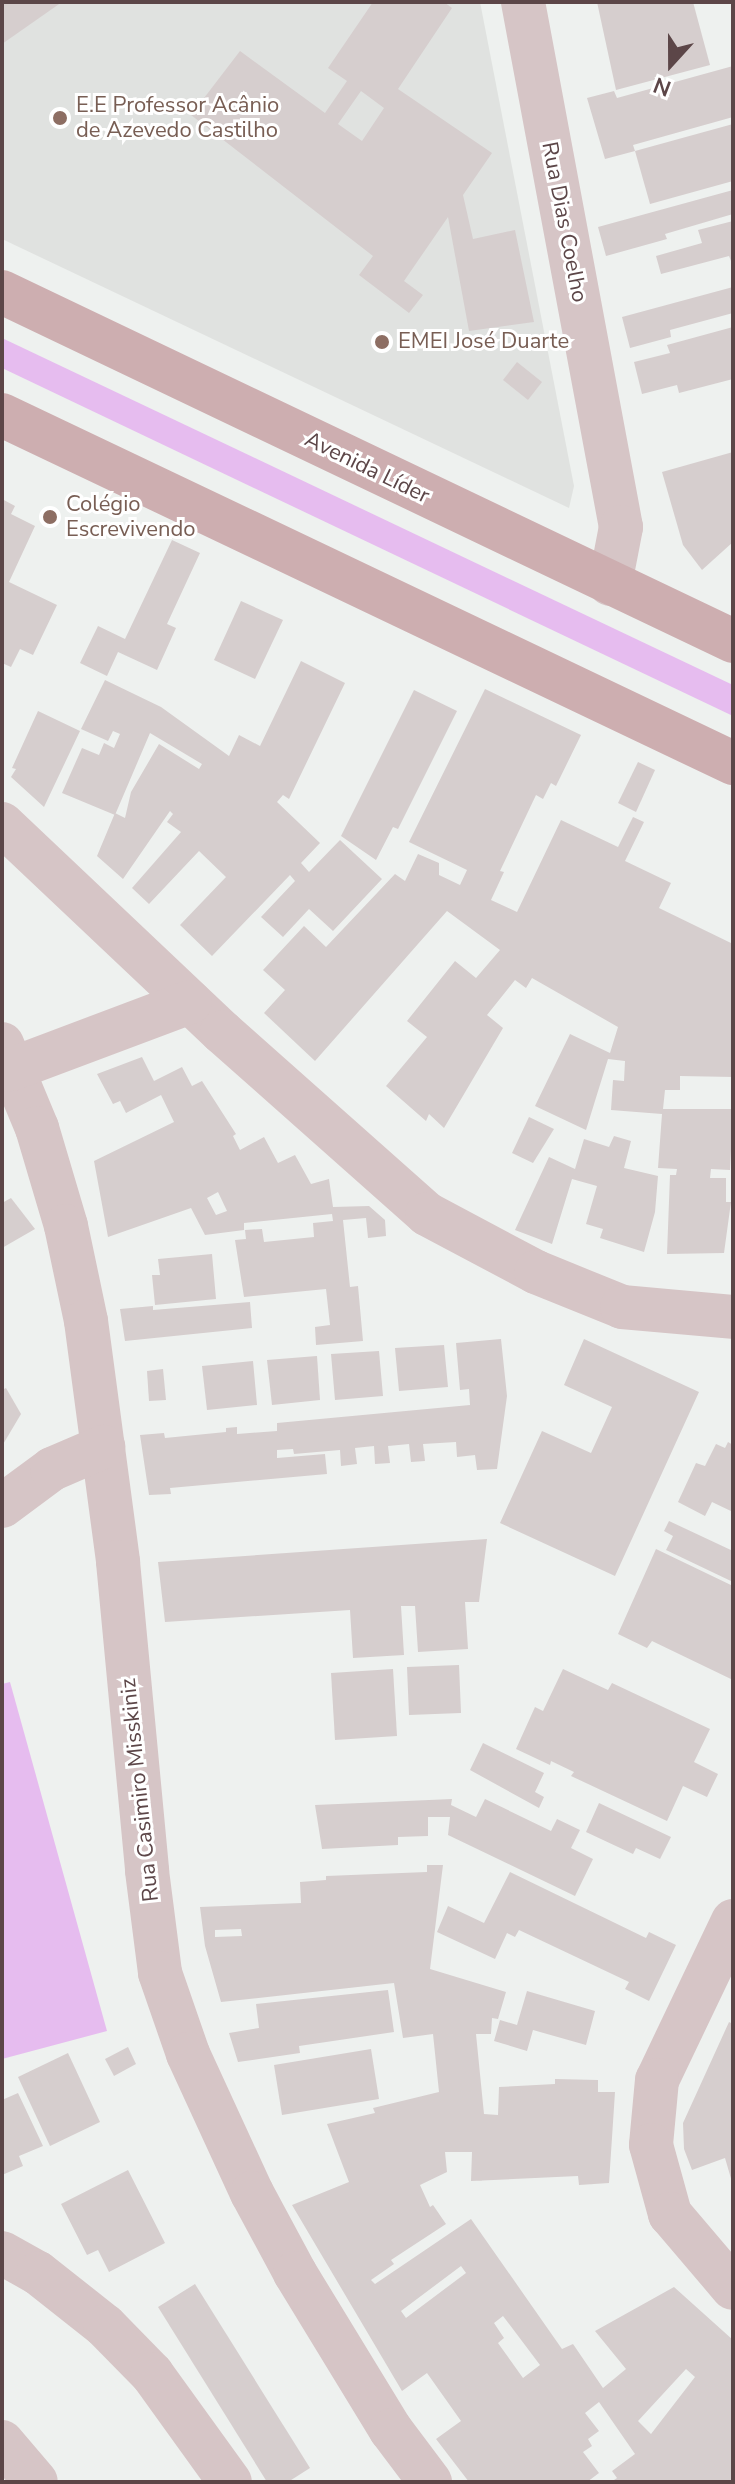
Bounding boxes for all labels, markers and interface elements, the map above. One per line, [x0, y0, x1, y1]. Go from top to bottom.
north arrow [631, 24, 711, 104]
text: N [649, 69, 675, 103]
place label: E.E Professor Acânio de Azevedo Castilho [76, 92, 279, 144]
marker: E.E Professor Acânio de Azevedo Castilho [51, 109, 69, 127]
street label: Rua Dias Coelho [536, 140, 592, 304]
place label: EMEI José Duarte [398, 329, 569, 355]
marker: EMEI José Duarte [373, 333, 391, 351]
street label: Avenida Líder [300, 426, 434, 510]
place label: Colégio Escrevivendo [66, 491, 196, 542]
marker: Colégio Escrevivendo [41, 508, 59, 526]
street label: Rua Casimiro Misskiniz [115, 1677, 165, 1903]

